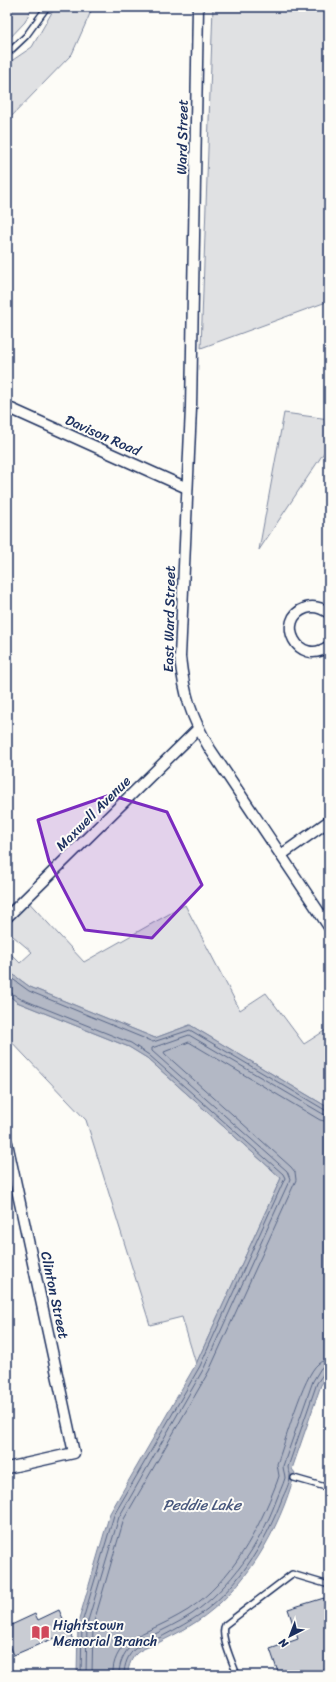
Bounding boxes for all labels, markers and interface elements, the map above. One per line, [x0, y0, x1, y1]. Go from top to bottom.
street label: Ward Street [169, 99, 196, 175]
street label: Davison Road [61, 408, 146, 464]
street label: East Ward Street [156, 565, 183, 673]
street label: Maxwell Avenue [50, 770, 137, 857]
street label: Clinton Street [33, 1249, 76, 1341]
water label: Peddie Lake [163, 1492, 242, 1518]
place label: Hightstown Memorial Branch [53, 1613, 157, 1654]
north arrow [270, 1616, 310, 1656]
library icon: Hightstown Memorial Branch [30, 1623, 50, 1643]
text: N [274, 1633, 294, 1653]

